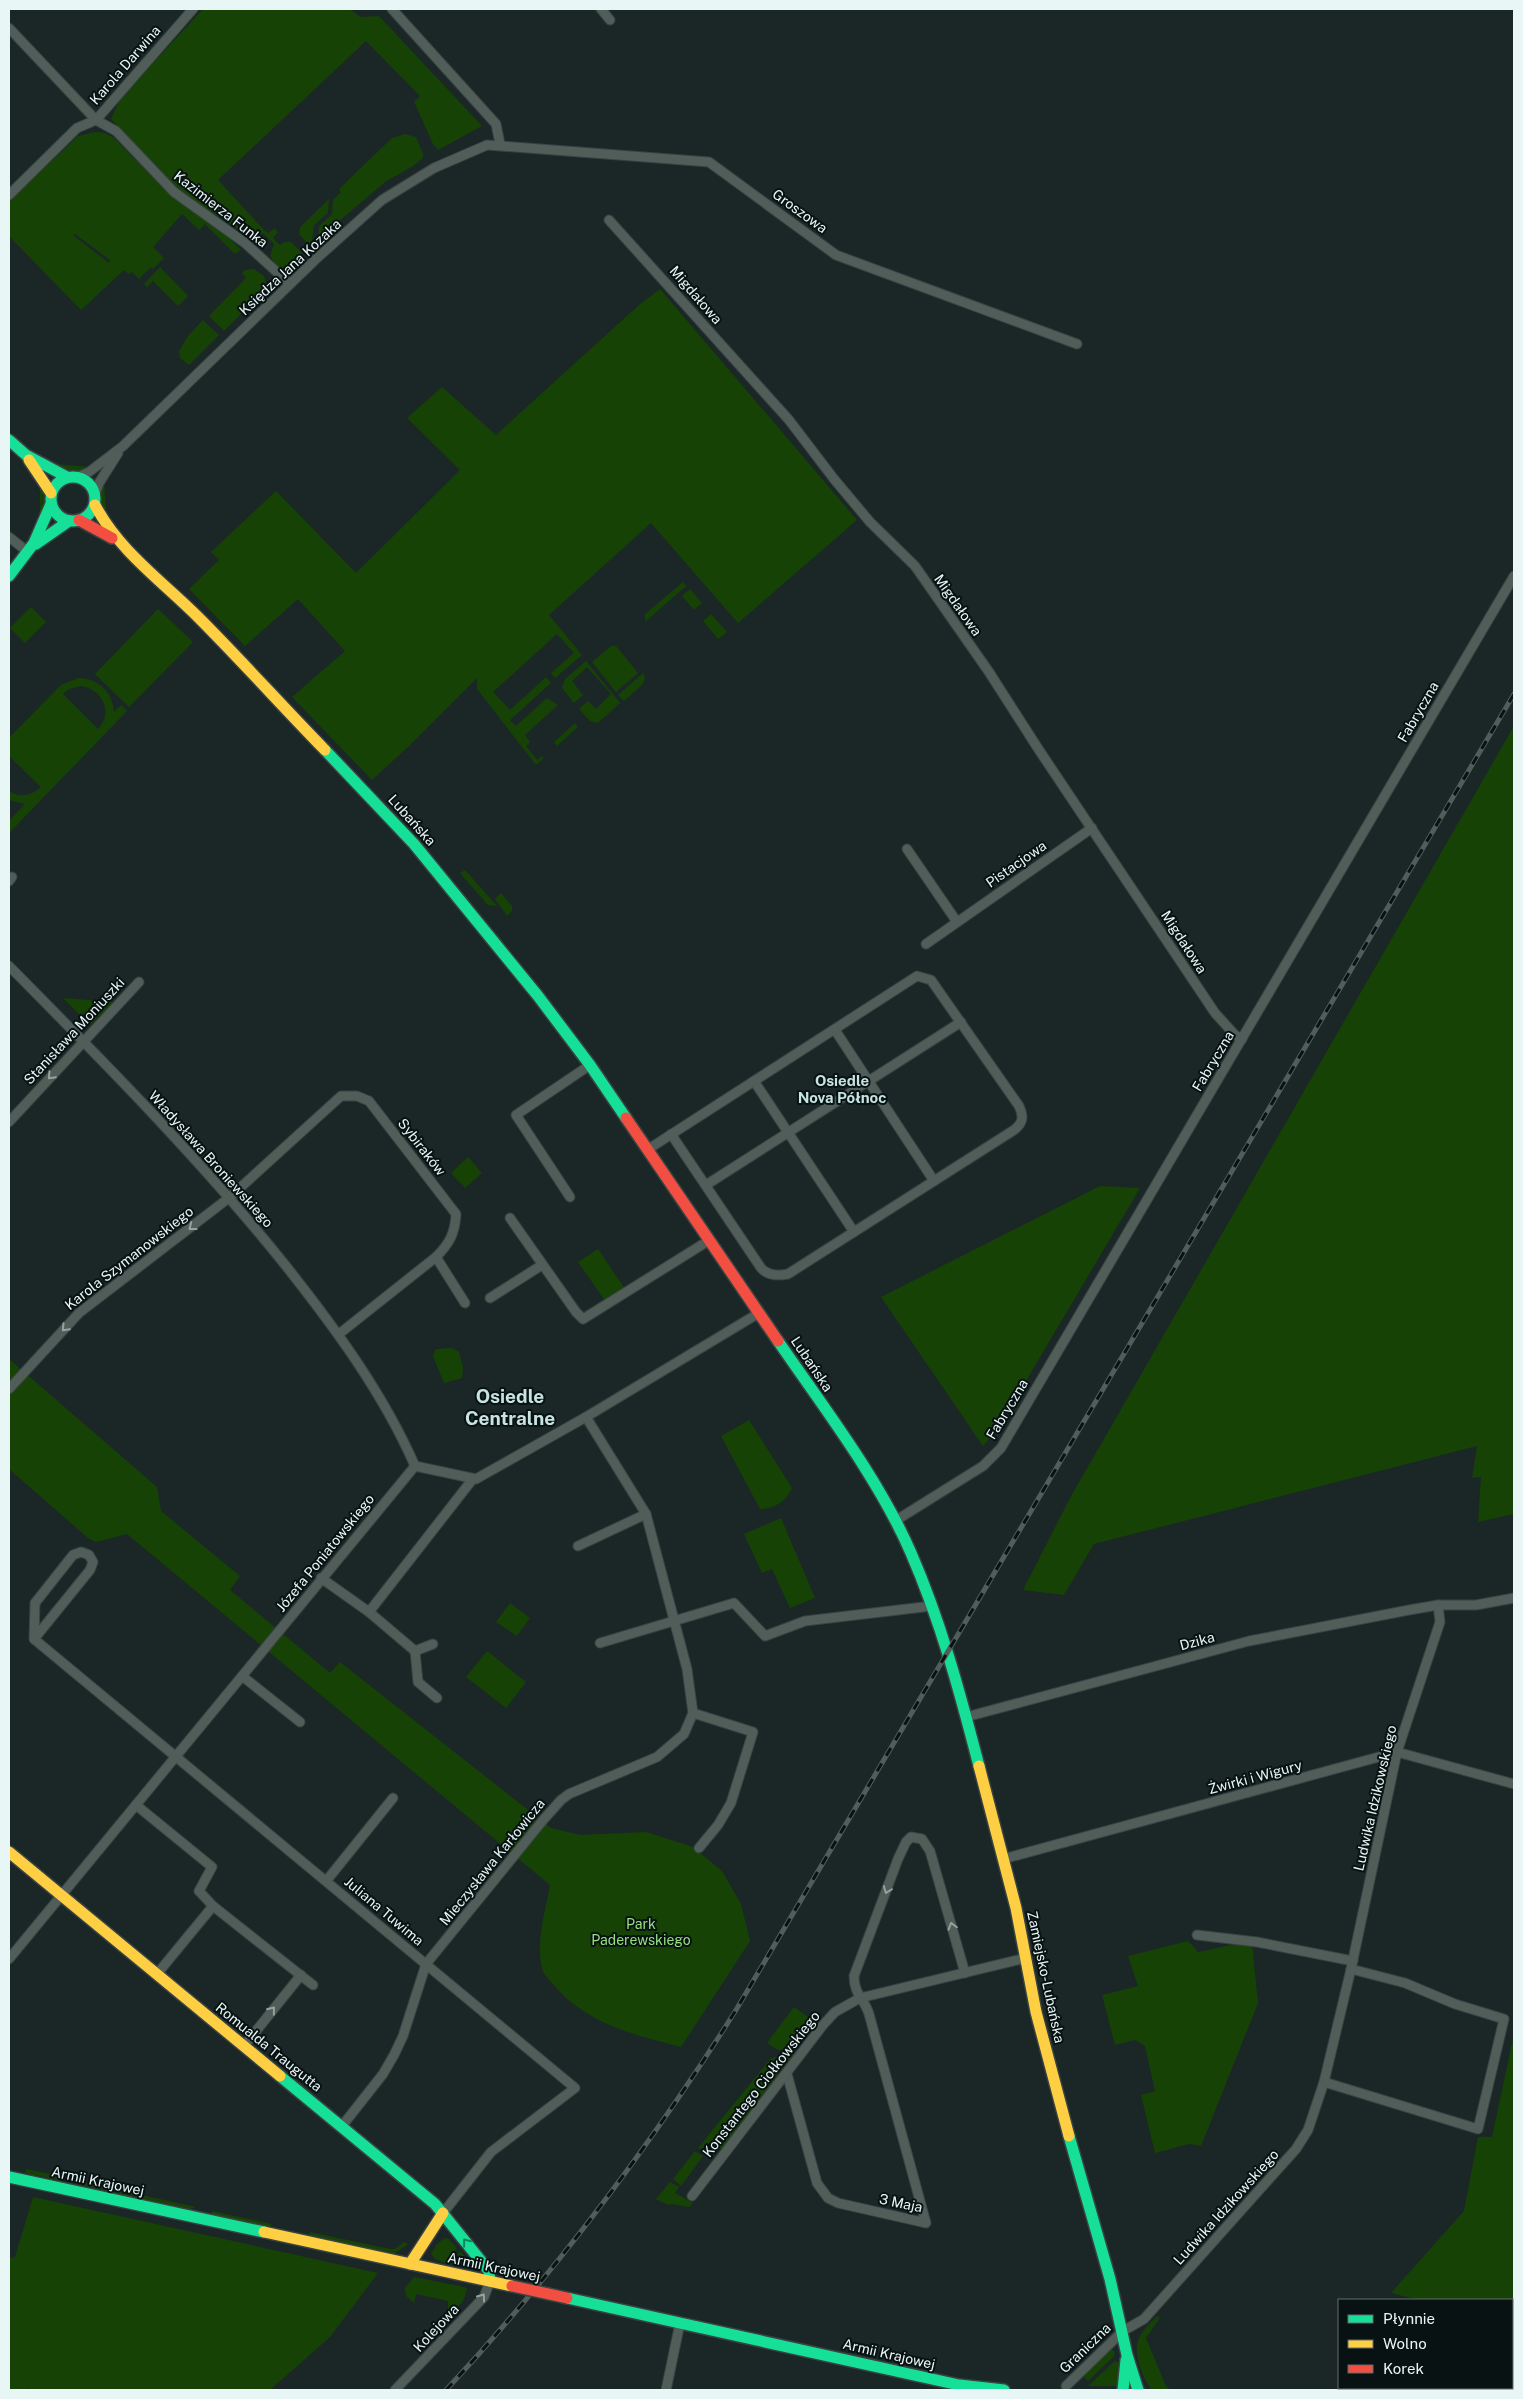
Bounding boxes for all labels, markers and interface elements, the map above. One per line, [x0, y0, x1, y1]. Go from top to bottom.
street label: Karola Darwina [86, 22, 164, 108]
street label: Kazimierza Funka [171, 167, 271, 251]
street label: Groszowa [770, 186, 830, 236]
street label: Księdza Jana Kozaka [236, 216, 344, 318]
street label: Migdałowa [667, 263, 725, 327]
street label: Migdałowa [931, 571, 985, 639]
street label: Fabryczna [1394, 679, 1442, 745]
street label: Lubańska [385, 791, 439, 849]
street label: Pistacjowa [983, 837, 1049, 891]
street label: Migdałowa [1158, 908, 1210, 976]
street label: Stanisława Moniuszki [20, 974, 128, 1088]
street label: Fabryczna [1189, 1028, 1237, 1094]
one-way arrow [48, 1071, 57, 1080]
district label: Osiedle Nova Północ [798, 1072, 886, 1106]
street label: Władysława Broniewskiego [145, 1087, 277, 1231]
street label: Sybiraków [395, 1115, 449, 1179]
street label: Karola Szymanowskiego [62, 1203, 196, 1313]
one-way arrow [188, 1221, 198, 1230]
one-way arrow [62, 1322, 71, 1331]
street label: Lubańska [788, 1333, 836, 1395]
street label: Fabryczna [983, 1376, 1031, 1442]
district label: Osiedle Centralne [465, 1385, 555, 1429]
street label: Józefa Poniatowskiego [273, 1491, 377, 1615]
street label: Dzika [1178, 1629, 1216, 1653]
street label: Ludwika Idzikowskiego [1350, 1723, 1400, 1872]
street label: Żwirki i Wigury [1206, 1755, 1304, 1797]
street label: Mieczysława Karłowicza [436, 1796, 548, 1928]
street label: Juliana Tuwima [341, 1873, 427, 1949]
one-way arrow [883, 1885, 893, 1893]
street label: Zamiejsko-Lubańska [1024, 1909, 1068, 2045]
park label: Park Paderewskiego [591, 1916, 691, 1948]
one-way arrow [947, 1923, 957, 1931]
street label: Romualda Traugutta [213, 1999, 325, 2095]
one-way arrow [267, 2007, 275, 2016]
street label: Konstantego Ciołkowskiego [699, 2008, 823, 2160]
street label: Ludwika Idzikowskiego [1170, 2146, 1282, 2268]
street label: Armii Krajowej [50, 2163, 146, 2199]
street label: 3 Maja [878, 2191, 924, 2215]
one-way arrow [464, 2239, 472, 2248]
street label: Armii Krajowej [446, 2249, 542, 2285]
one-way arrow [476, 2293, 485, 2303]
legend [1338, 2299, 1513, 2389]
street label: Kolejowa [410, 2301, 462, 2355]
text: Płynnie [1383, 2310, 1435, 2327]
street label: Graniczna [1056, 2320, 1114, 2376]
text: Wolno [1383, 2335, 1427, 2352]
street label: Armii Krajowej [841, 2336, 937, 2372]
text: Korek [1383, 2360, 1424, 2377]

